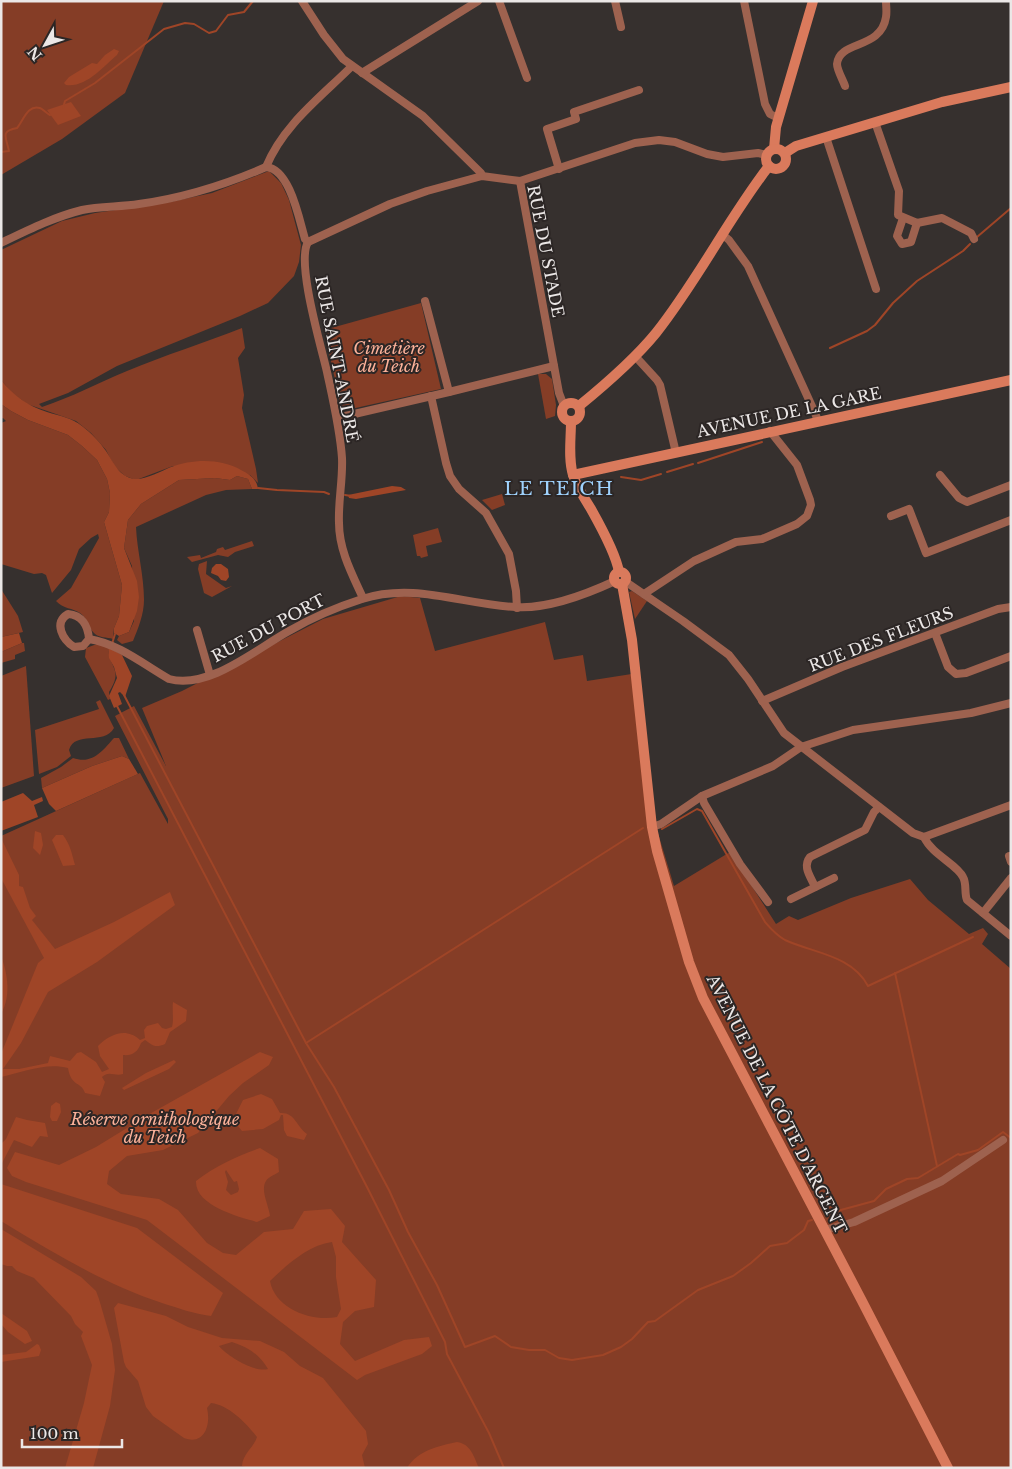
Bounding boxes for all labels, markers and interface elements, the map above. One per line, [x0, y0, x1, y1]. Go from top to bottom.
north arrow [20, 20, 70, 70]
text: N [24, 43, 46, 64]
street label: RUE DU STADE [523, 183, 569, 319]
street label: RUE SAINT-ANDRÉ [311, 274, 363, 444]
park label: Cimetière du Teich [353, 338, 425, 376]
street label: AVENUE DE LA GARE [694, 383, 883, 442]
district label: LE TEICH [504, 477, 614, 500]
street label: RUE DU PORT [208, 590, 328, 666]
street label: RUE DES FLEURS [806, 602, 956, 676]
street label: AVENUE DE LA CÔTE D'ARGENT [702, 970, 851, 1237]
park label: Réserve ornithologique du Teich [70, 1109, 240, 1147]
scale bar [22, 1416, 122, 1448]
text: 100 m [30, 1424, 79, 1443]

